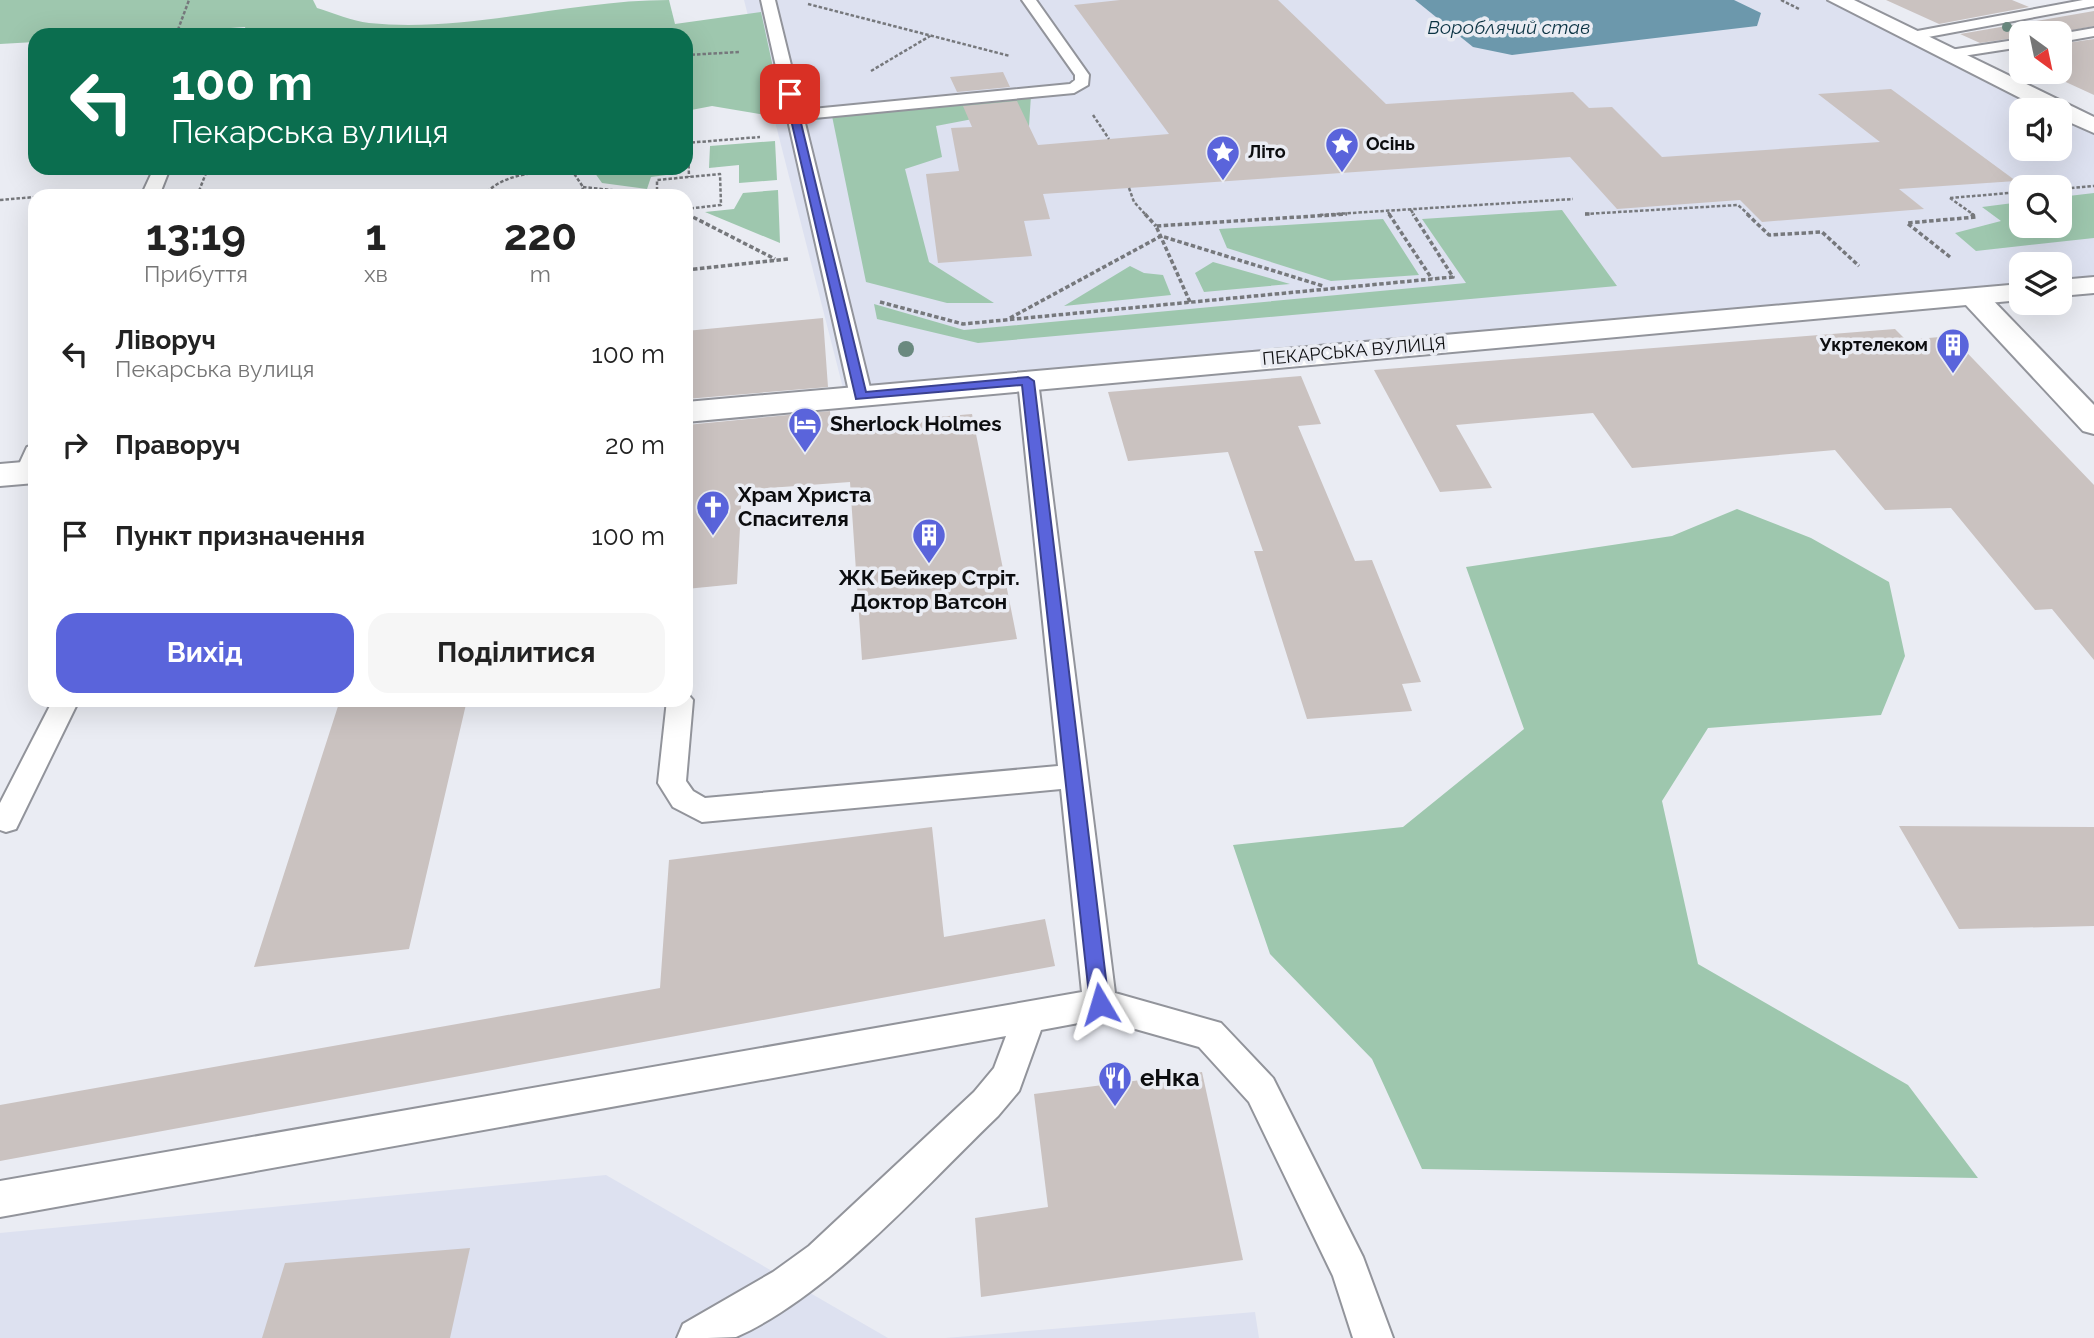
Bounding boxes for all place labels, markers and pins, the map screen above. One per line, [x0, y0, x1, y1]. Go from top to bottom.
pin [760, 64, 820, 124]
place icon: Осінь [1323, 125, 1361, 174]
place icon: Літо [1204, 133, 1242, 182]
place label: Осінь [1366, 133, 1415, 154]
place label: Літо [1248, 141, 1286, 162]
building icon: Укртелеком [1934, 326, 1972, 375]
place label: Укртелеком [1819, 334, 1928, 355]
hotel icon: Sherlock Holmes [786, 405, 824, 454]
place label: Sherlock Holmes [830, 411, 1002, 436]
place label: Храм Христа Спасителя [737, 482, 871, 531]
church icon: Храм Христа Спасителя [694, 488, 732, 537]
building icon: ЖК Бейкер Стріт. Доктор Ватсон [910, 516, 948, 565]
place label: ЖК Бейкер Стріт. Доктор Ватсон [838, 565, 1020, 614]
restaurant icon: еНка [1096, 1059, 1134, 1108]
place label: еНка [1140, 1063, 1200, 1092]

